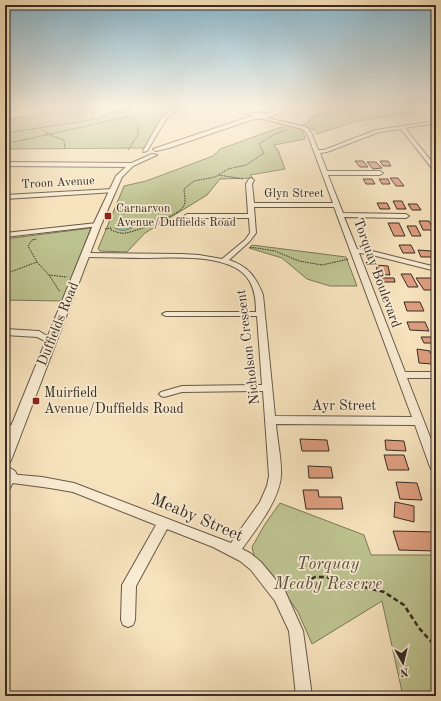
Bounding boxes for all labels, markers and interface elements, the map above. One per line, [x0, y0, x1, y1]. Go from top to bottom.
street label: Troon Avenue [21, 175, 95, 191]
street label: Glyn Street [264, 188, 324, 200]
place label: Carnarvon Avenue/Duffields Road [116, 203, 236, 229]
marker: Carnarvon Avenue/Duffields Road [103, 211, 113, 221]
street label: Torquay Boulevard [351, 216, 403, 330]
street label: Duffields Road [35, 280, 81, 368]
street label: Nicholson Crescent [234, 288, 262, 405]
place label: Muirfield Avenue/Duffields Road [44, 386, 184, 416]
marker: Muirfield Avenue/Duffields Road [31, 396, 41, 406]
street label: Ayr Street [312, 399, 376, 413]
street label: Meaby Street [149, 491, 245, 545]
park label: Torquay Meaby Reserve [273, 556, 382, 593]
north arrow [383, 643, 423, 683]
text: N [399, 665, 409, 678]

